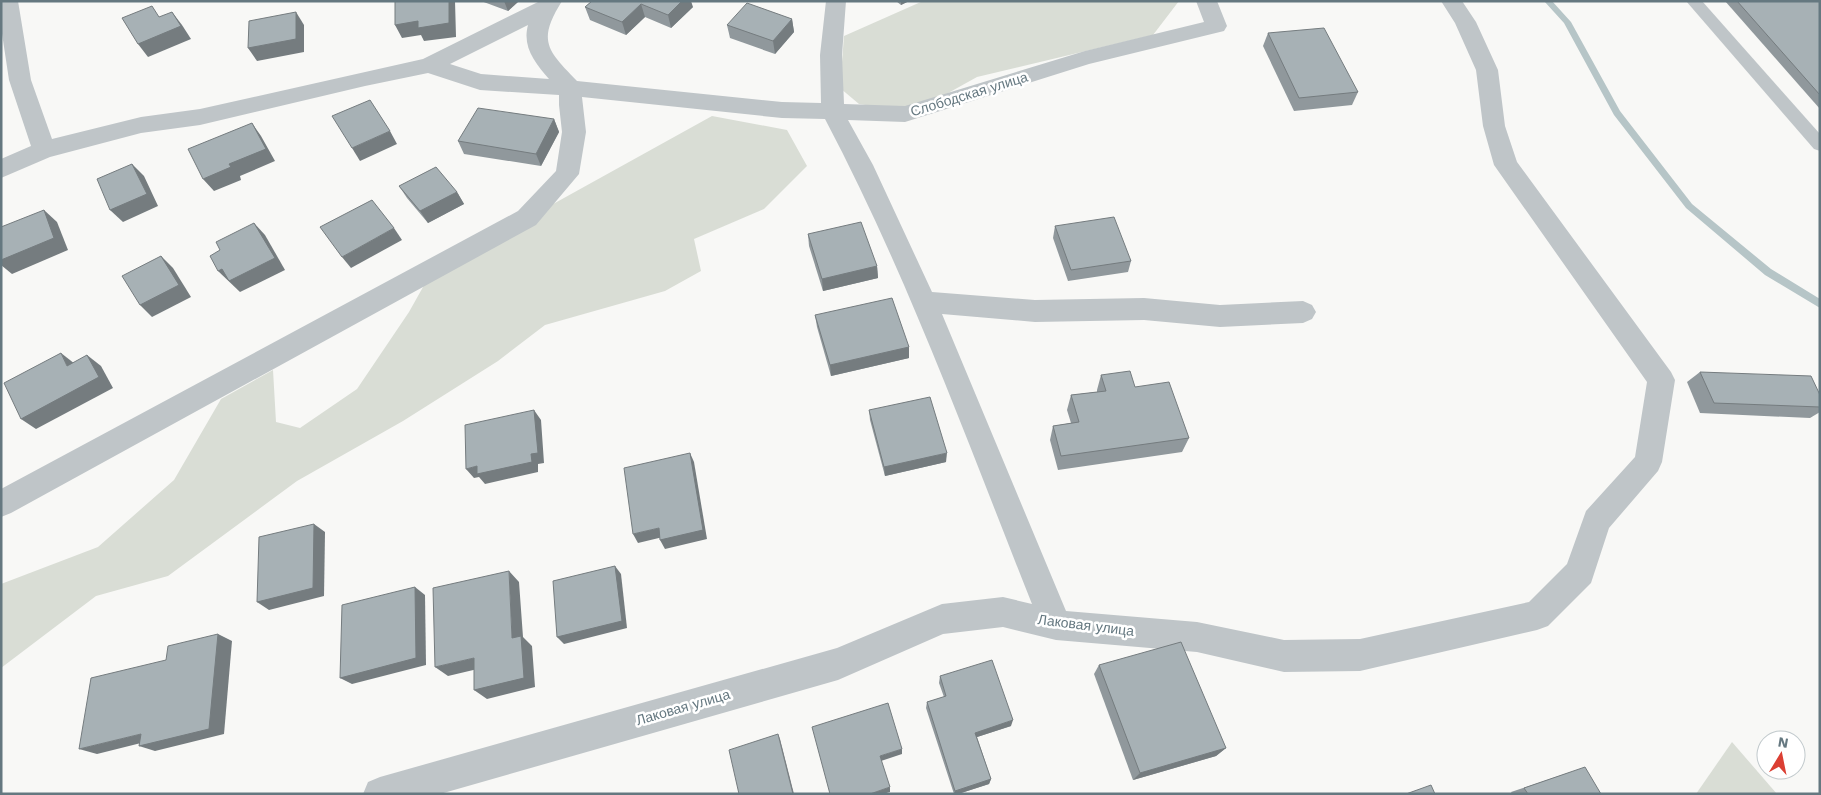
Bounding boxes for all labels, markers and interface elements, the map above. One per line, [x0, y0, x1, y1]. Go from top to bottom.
street label: Слободская улица [908, 68, 1030, 119]
street label: Лаковая улица [1037, 611, 1135, 639]
street label: Лаковая улица [634, 686, 732, 728]
north arrow [1756, 730, 1806, 780]
text: N [1777, 733, 1790, 751]

